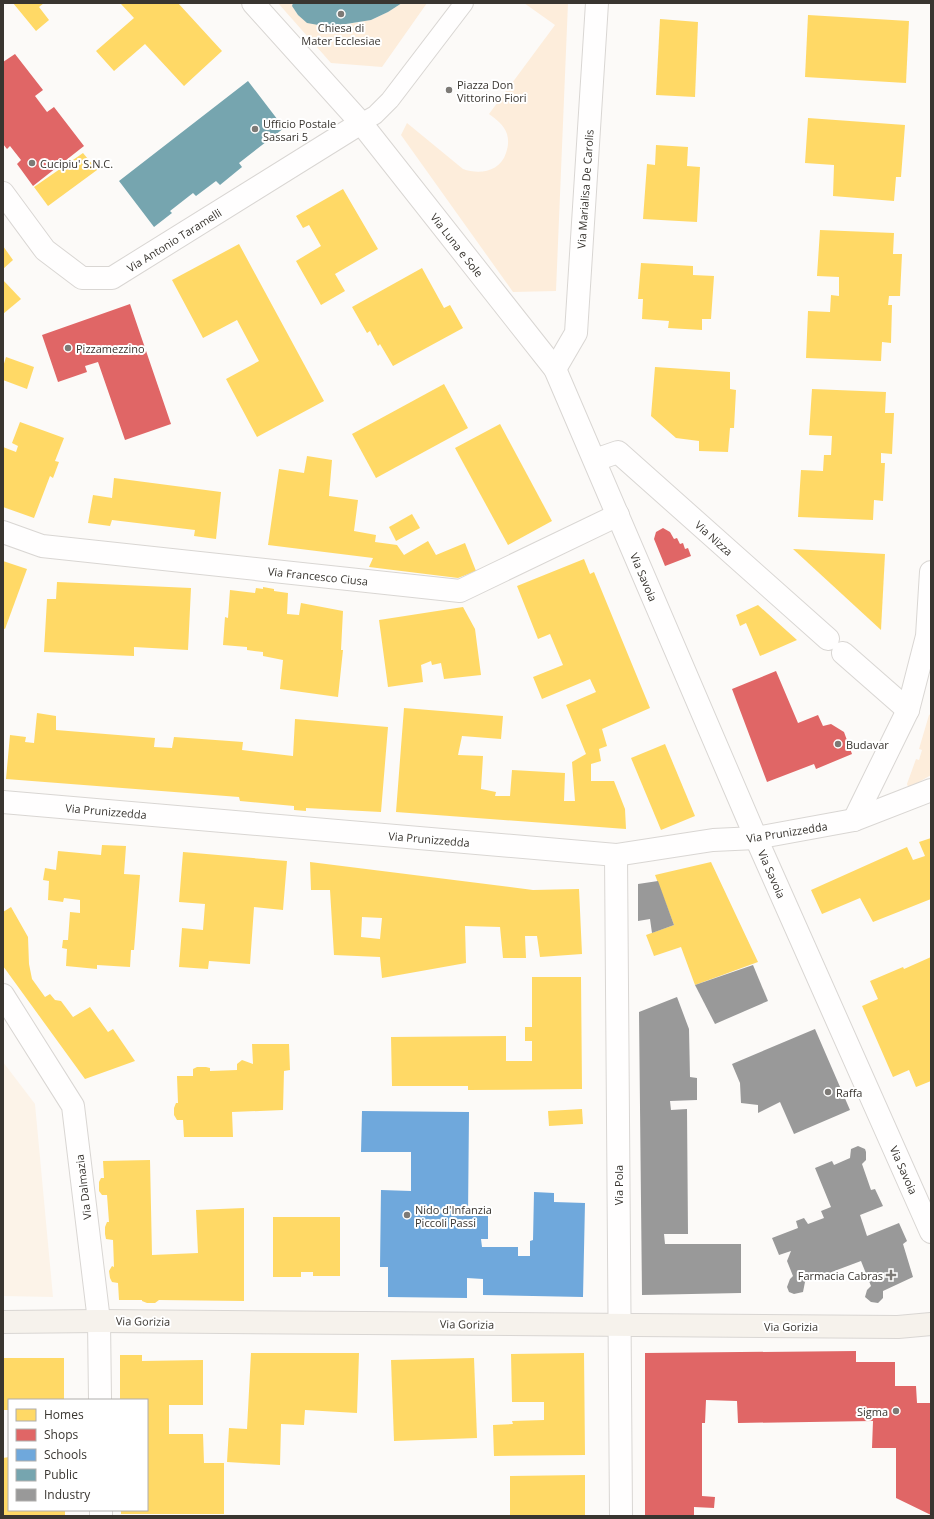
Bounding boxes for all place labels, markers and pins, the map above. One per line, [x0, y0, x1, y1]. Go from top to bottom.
marker: Chiesa di Mater Ecclesiae [336, 9, 346, 19]
place label: Chiesa di Mater Ecclesiae [301, 20, 381, 48]
place label: Piazza Don Vittorino Fiori [457, 77, 527, 105]
marker: Piazza Don Vittorino Fiori [444, 85, 454, 95]
place label: Ufficio Postale Sassari 5 [263, 116, 336, 144]
marker: Ufficio Postale Sassari 5 [250, 124, 260, 134]
place label: Cucipiu' S.N.C. [40, 156, 113, 171]
marker: Cucipiu' S.N.C. [27, 158, 37, 168]
place label: Pizzamezzino [76, 341, 145, 356]
marker: Pizzamezzino [63, 343, 73, 353]
place label: Budavar [846, 737, 889, 752]
marker: Budavar [833, 739, 843, 749]
place label: Raffa [836, 1085, 862, 1100]
marker: Raffa [823, 1087, 833, 1097]
place label: Nido d'Infanzia Piccoli Passi [415, 1202, 492, 1230]
marker: Nido d'Infanzia Piccoli Passi [402, 1210, 412, 1220]
place label: Farmacia Cabras [798, 1268, 883, 1283]
marker: Farmacia Cabras [886, 1270, 896, 1280]
place label: Sigma [857, 1404, 888, 1419]
marker: Sigma [891, 1406, 901, 1416]

